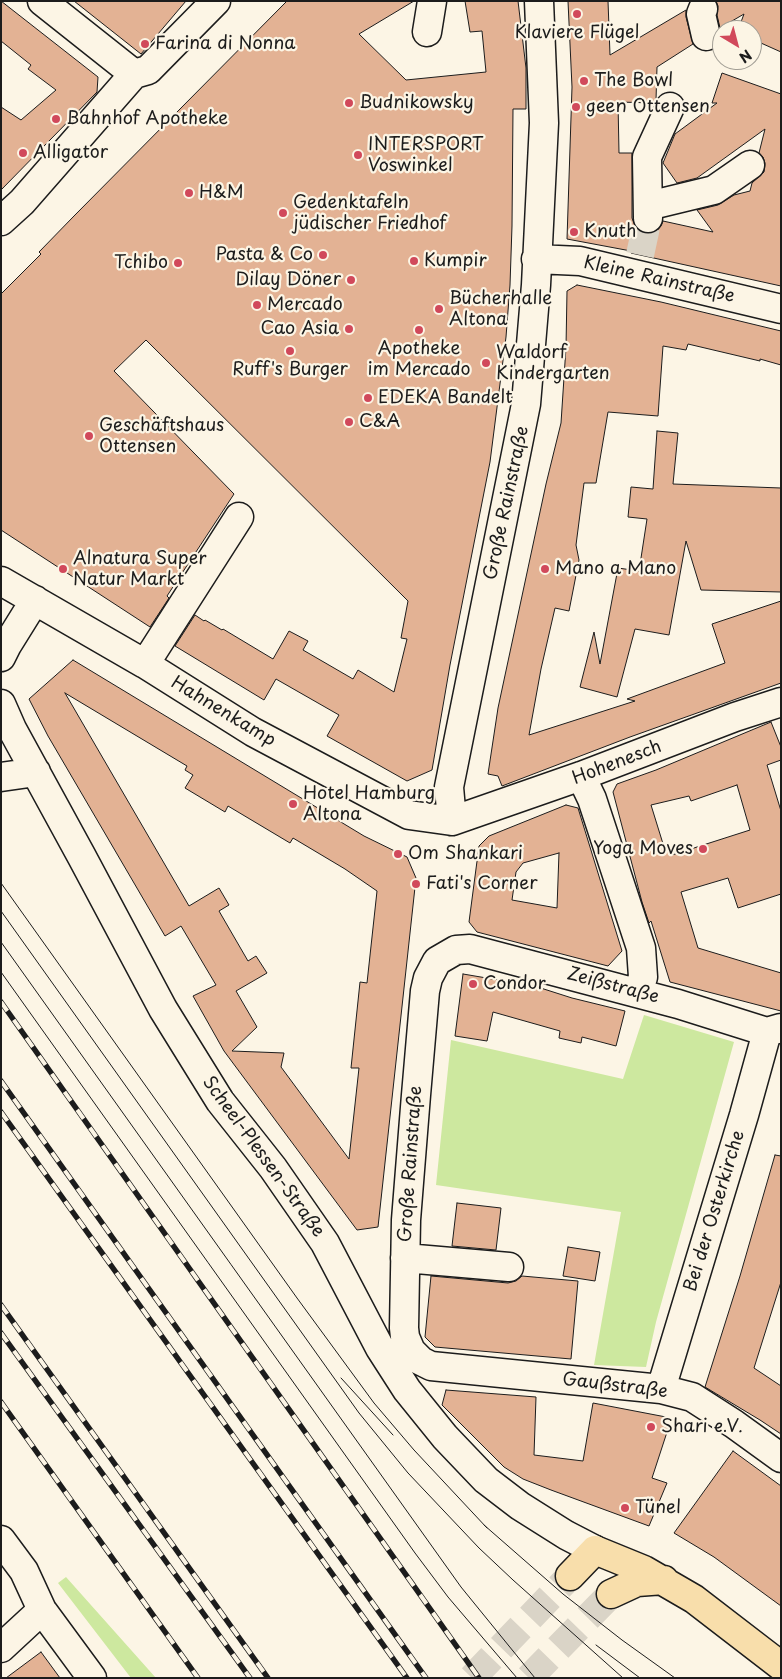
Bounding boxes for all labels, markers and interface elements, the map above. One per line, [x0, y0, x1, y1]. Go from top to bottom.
marker: Klaviere Flügel [571, 8, 583, 20]
north arrow [712, 20, 762, 70]
place label: Klaviere Flügel [515, 22, 639, 44]
place label: Farina di Nonna [155, 33, 295, 55]
marker: Farina di Nonna [139, 38, 151, 50]
text: N [735, 45, 756, 68]
place label: The Bowl [594, 70, 673, 92]
marker: The Bowl [578, 75, 590, 87]
place label: Budnikowsky [359, 92, 474, 114]
place label: geen Ottensen [586, 96, 710, 118]
marker: Budnikowsky [343, 97, 355, 109]
marker: geen Ottensen [570, 101, 582, 113]
place label: Bahnhof Apotheke [66, 108, 228, 130]
marker: Bahnhof Apotheke [50, 113, 62, 125]
place label: INTERSPORT Voswinkel [368, 134, 484, 176]
place label: Alligator [33, 142, 108, 164]
marker: Alligator [17, 147, 29, 159]
marker: INTERSPORT Voswinkel [352, 149, 364, 161]
place label: H&M [199, 182, 244, 204]
marker: H&M [183, 187, 195, 199]
place label: Gedenktafeln jüdischer Friedhof [293, 192, 446, 234]
marker: Gedenktafeln jüdischer Friedhof [277, 207, 289, 219]
place label: Knuth [584, 221, 636, 243]
marker: Knuth [568, 226, 580, 238]
place label: Pasta & Co [216, 244, 313, 266]
marker: Pasta & Co [317, 249, 329, 261]
place label: Kumpir [424, 250, 487, 272]
place label: Tchibo [114, 252, 168, 274]
street label: Kleine Rainstraße [581, 252, 737, 308]
marker: Kumpir [408, 255, 420, 267]
marker: Tchibo [172, 257, 184, 269]
place label: Dilay Döner [236, 269, 341, 291]
marker: Dilay Döner [345, 274, 357, 286]
place label: Bücherhalle Altona [449, 288, 552, 330]
place label: Mercado [267, 294, 343, 316]
marker: Mercado [251, 299, 263, 311]
marker: Bücherhalle Altona [433, 303, 445, 315]
place label: Cao Asia [261, 318, 339, 340]
marker: Cao Asia [343, 323, 355, 335]
marker: Apotheke im Mercado [413, 324, 425, 336]
place label: Apotheke im Mercado [368, 338, 470, 380]
place label: Waldorf Kindergarten [496, 342, 610, 384]
marker: Ruff's Burger [284, 345, 296, 357]
marker: Waldorf Kindergarten [480, 357, 492, 369]
place label: Ruff's Burger [232, 359, 348, 381]
place label: EDEKA Bandelt [378, 387, 513, 409]
marker: EDEKA Bandelt [362, 392, 374, 404]
place label: C&A [359, 411, 400, 433]
place label: Geschäftshaus Ottensen [99, 415, 224, 458]
marker: C&A [343, 416, 355, 428]
street label: Große Rainstraße [480, 424, 534, 582]
marker: Geschäftshaus Ottensen [83, 430, 95, 442]
place label: Alnatura Super Natur Markt [73, 548, 206, 590]
place label: Mano a Mano [555, 558, 676, 580]
marker: Alnatura Super Natur Markt [57, 563, 69, 575]
marker: Mano a Mano [539, 563, 551, 575]
street label: Hahnenkamp [167, 672, 279, 752]
street label: Hohenesch [569, 736, 665, 790]
place label: Hotel Hamburg Altona [303, 783, 435, 826]
marker: Hotel Hamburg Altona [287, 798, 299, 810]
place label: Yoga Moves [593, 838, 693, 860]
place label: Om Shankari [408, 843, 523, 865]
marker: Yoga Moves [697, 843, 709, 855]
marker: Om Shankari [392, 848, 404, 860]
place label: Fati's Corner [426, 873, 538, 895]
marker: Fati's Corner [410, 878, 422, 890]
street label: Zeißstraße [565, 963, 661, 1009]
place label: Condor [483, 973, 546, 995]
marker: Condor [467, 978, 479, 990]
street label: Scheel-Plessen-Straße [197, 1072, 329, 1242]
street label: Große Rainstraße [395, 1085, 427, 1243]
street label: Bei der Osterkirche [680, 1128, 750, 1294]
street label: Gaußstraße [561, 1369, 669, 1403]
place label: Shari e.V. [661, 1416, 743, 1438]
marker: Shari e.V. [645, 1421, 657, 1433]
place label: Tünel [635, 1497, 681, 1519]
marker: Tünel [619, 1502, 631, 1514]

